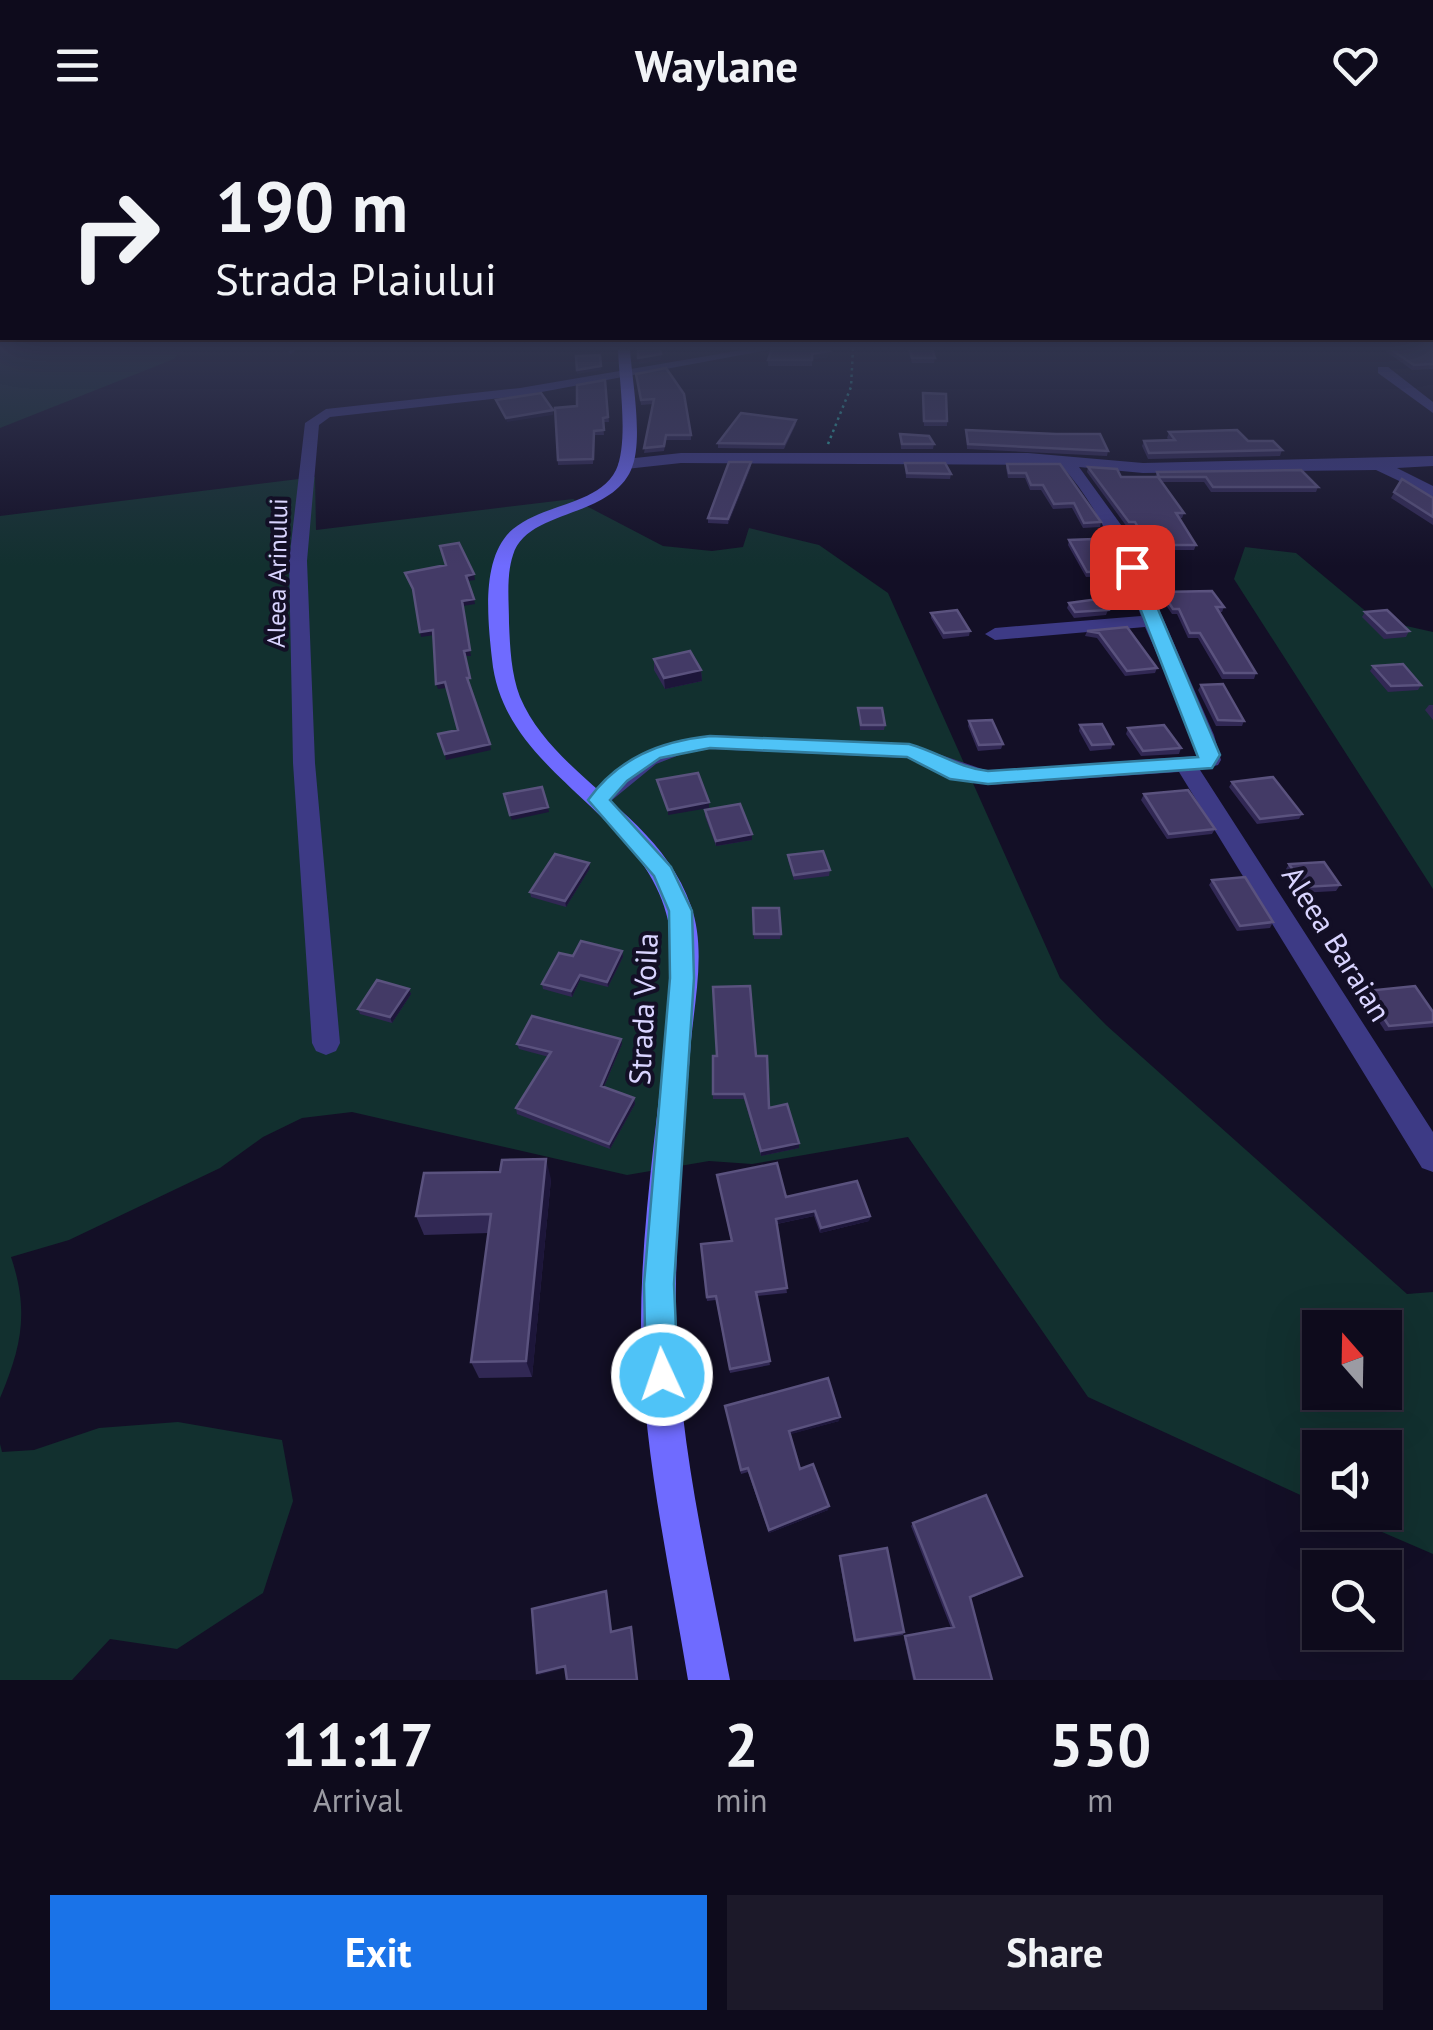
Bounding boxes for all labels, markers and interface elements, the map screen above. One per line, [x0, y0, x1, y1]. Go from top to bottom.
text: Waylane [635, 36, 798, 94]
icon: menu [50, 38, 105, 93]
icon: heart [1328, 38, 1383, 93]
text: 190 m [215, 161, 408, 251]
icon: right [50, 170, 180, 300]
text: Strada Plaiului [215, 249, 497, 307]
street label: Aleea Arinului [260, 498, 294, 648]
pin [1090, 525, 1175, 610]
icon: arrive [1105, 540, 1160, 595]
street label: Aleea Baraian [1274, 858, 1400, 1028]
street label: Strada Voila [619, 932, 666, 1086]
north arrow [1302, 1310, 1402, 1410]
map controls [1302, 1310, 1402, 1650]
position arrow [610, 1323, 714, 1427]
button: sound [1302, 1430, 1402, 1530]
button: search [1302, 1550, 1402, 1650]
text: 11:17 [282, 1705, 434, 1783]
text: 2 [725, 1705, 759, 1783]
text: 550 [1049, 1705, 1151, 1783]
text: Arrival [313, 1779, 403, 1821]
text: min [716, 1779, 768, 1821]
text: m [1087, 1779, 1113, 1821]
button: Exit [50, 1895, 707, 2010]
button: Share [727, 1895, 1383, 2010]

